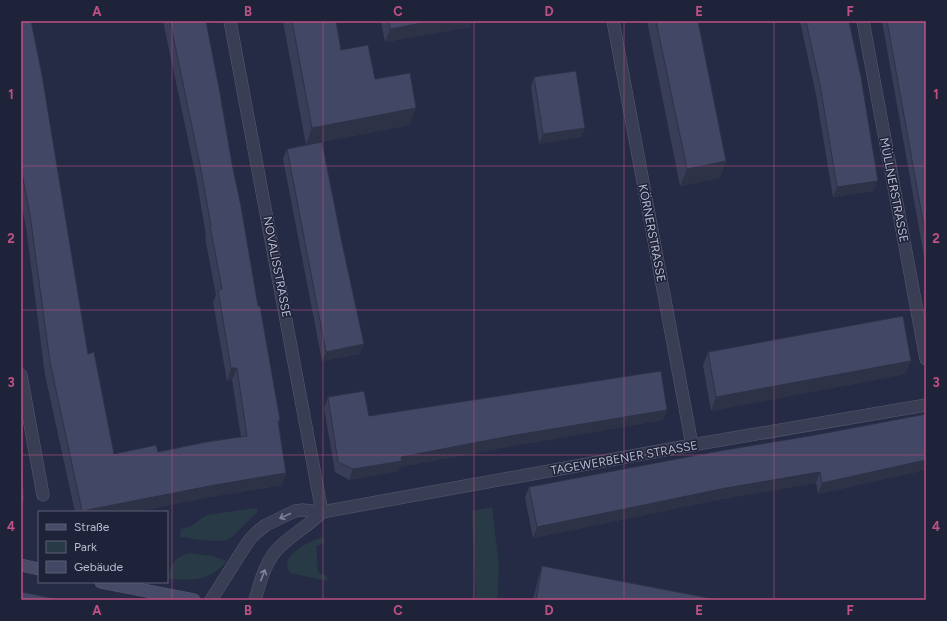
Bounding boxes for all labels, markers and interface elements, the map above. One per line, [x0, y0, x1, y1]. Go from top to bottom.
text: A [92, 4, 102, 19]
text: B [244, 4, 252, 19]
text: C [393, 4, 403, 19]
text: D [544, 4, 554, 19]
text: E [695, 4, 703, 19]
text: F [846, 4, 854, 19]
text: 1 [8, 87, 14, 102]
text: 1 [933, 87, 939, 102]
street label: MÜLLNERSTRASSE [877, 136, 911, 244]
street label: KÖRNERSTRASSE [636, 183, 668, 283]
street label: NOVALISSTRASSE [260, 215, 294, 319]
text: 2 [7, 231, 15, 246]
text: 2 [932, 231, 940, 246]
text: 3 [7, 375, 15, 390]
text: 3 [932, 375, 940, 390]
street label: TAGEWERBENER STRASSE [550, 438, 698, 478]
legend [38, 511, 168, 583]
one-way arrow [279, 513, 291, 520]
text: 4 [7, 519, 15, 534]
text: 4 [932, 519, 940, 534]
text: Straße [74, 520, 110, 534]
text: Park [74, 540, 97, 554]
text: Gebäude [74, 560, 124, 574]
one-way arrow [259, 570, 267, 582]
text: A [92, 603, 102, 618]
text: B [244, 603, 252, 618]
text: C [393, 603, 403, 618]
text: D [544, 603, 554, 618]
text: E [695, 603, 703, 618]
text: F [846, 603, 854, 618]

